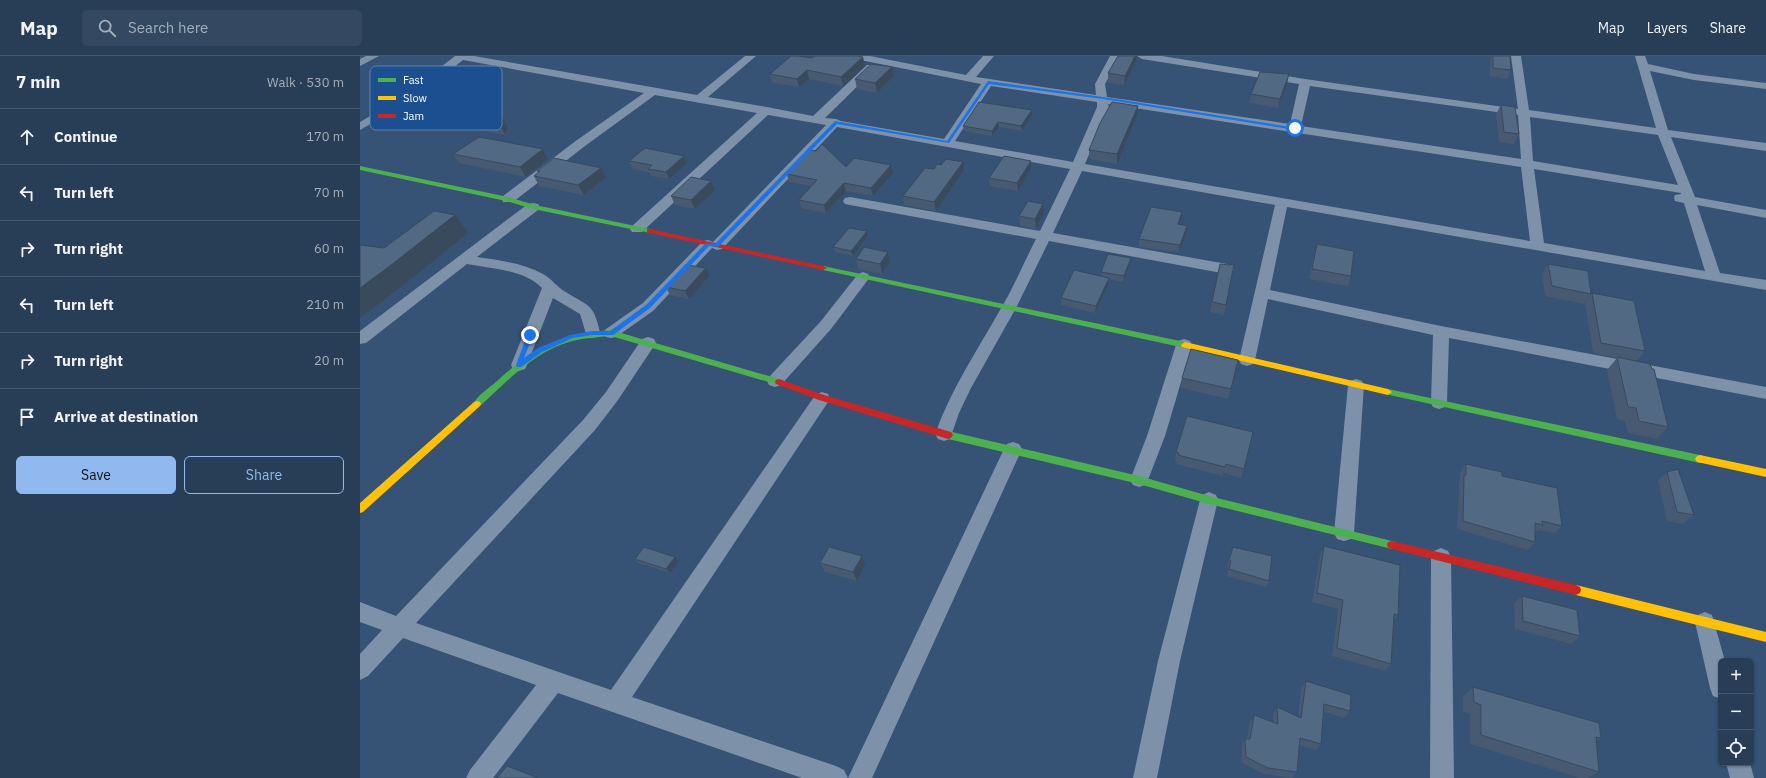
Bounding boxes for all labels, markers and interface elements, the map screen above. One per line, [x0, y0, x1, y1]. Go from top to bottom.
search box [82, 10, 362, 46]
text: Map [20, 16, 58, 40]
icon: search [96, 17, 118, 39]
text: Search here [128, 18, 208, 37]
text: Map [1598, 19, 1625, 37]
text: Layers [1647, 19, 1688, 37]
text: Share [1710, 19, 1746, 37]
legend [370, 66, 502, 130]
text: 7 min [16, 71, 60, 93]
text: Fast [403, 73, 424, 87]
text: Walk · 530 m [267, 74, 344, 91]
text: Slow [403, 91, 427, 105]
text: Jam [403, 109, 424, 123]
route start [1286, 119, 1304, 137]
icon: ahead [16, 126, 38, 148]
text: Continue [54, 127, 118, 146]
text: 170 m [306, 128, 344, 145]
icon: left [16, 182, 38, 204]
text: Turn left [54, 183, 114, 202]
text: 70 m [314, 184, 344, 201]
icon: right [16, 238, 38, 260]
text: Turn right [54, 239, 123, 258]
text: 60 m [314, 240, 344, 257]
icon: left [16, 294, 38, 316]
text: Turn left [54, 295, 114, 314]
text: 210 m [306, 296, 344, 313]
route end [521, 326, 539, 344]
icon: right [16, 350, 38, 372]
text: Turn right [54, 351, 123, 370]
text: 20 m [314, 352, 344, 369]
icon: arrive [16, 406, 38, 428]
text: Arrive at destination [54, 407, 198, 426]
button: Save [16, 456, 176, 494]
button: Share [184, 456, 344, 494]
map controls [1718, 658, 1754, 766]
button: + [1718, 658, 1754, 694]
button: − [1718, 694, 1754, 730]
button: locate [1718, 730, 1754, 766]

